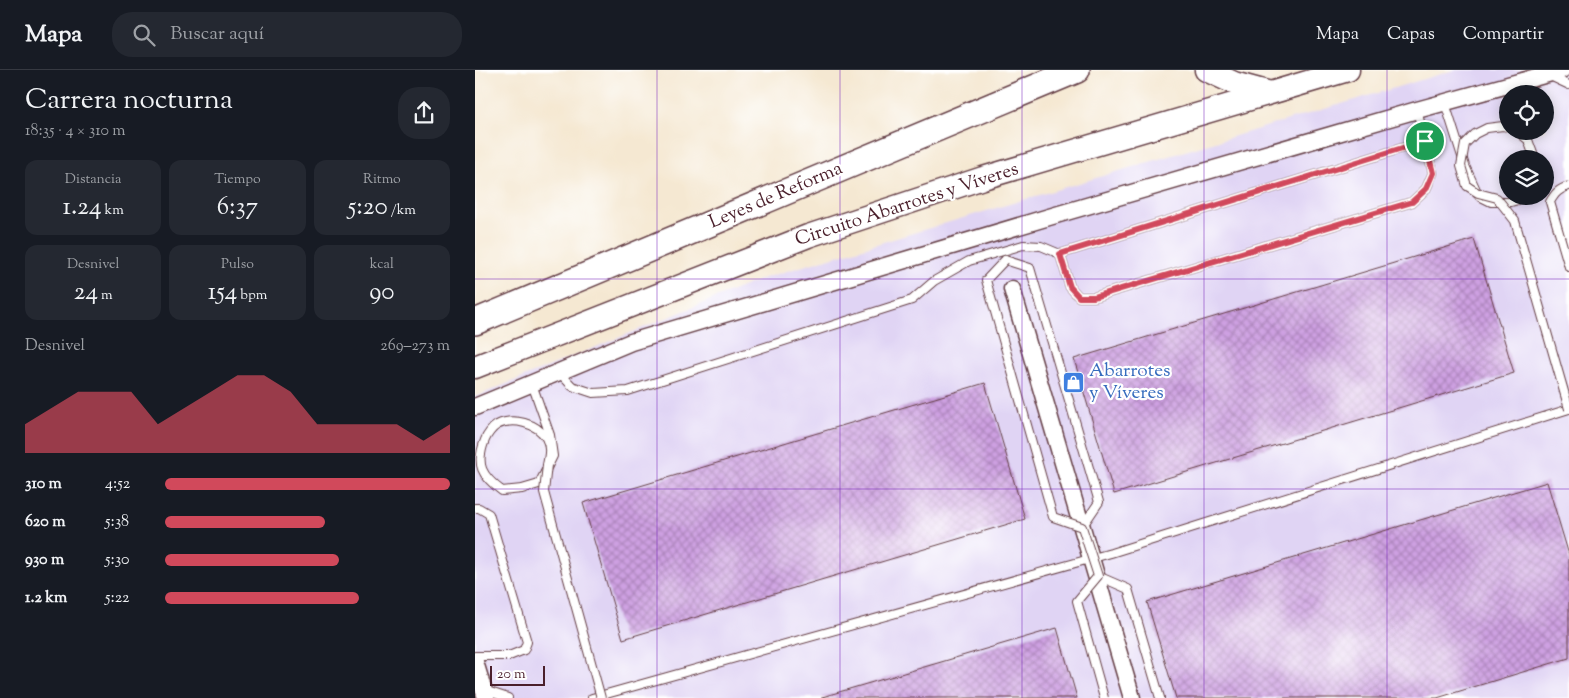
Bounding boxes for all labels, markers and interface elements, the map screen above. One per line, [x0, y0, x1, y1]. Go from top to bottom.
search box [112, 12, 462, 57]
text: Mapa [25, 18, 82, 52]
icon: search [130, 21, 158, 49]
text: Buscar aquí [170, 21, 264, 48]
text: Mapa [1316, 22, 1359, 48]
text: Capas [1387, 22, 1435, 48]
text: Compartir [1463, 22, 1544, 48]
text: Carrera nocturna [25, 81, 233, 121]
map controls [1499, 85, 1554, 205]
button: locate [1499, 85, 1554, 140]
button: share [398, 87, 450, 139]
text: 18:35 · 4 × 310 m [25, 120, 126, 143]
pin [1404, 120, 1446, 162]
icon: arrive [1411, 127, 1439, 155]
button: layers [1499, 150, 1554, 205]
street label: Leyes de Reforma [705, 156, 847, 236]
street label: Circuito Abarrotes y Víveres [792, 156, 1022, 254]
text: Distancia [65, 170, 122, 190]
text: Tiempo [214, 170, 261, 190]
text: Ritmo [363, 170, 401, 190]
text: 1.24 [63, 190, 102, 226]
text: 6:37 [217, 190, 258, 226]
text: 5:20 [348, 190, 388, 226]
text: km [102, 201, 124, 221]
text: /km [388, 201, 416, 221]
text: Desnivel [67, 255, 119, 275]
text: Pulso [221, 255, 254, 275]
text: kcal [370, 255, 394, 275]
text: 24 [74, 275, 98, 311]
text: 154 [208, 275, 237, 311]
text: 90 [369, 275, 395, 311]
text: m [98, 286, 113, 306]
text: bpm [237, 286, 267, 306]
text: Desnivel [25, 335, 85, 358]
text: 269–273 m [380, 335, 450, 358]
place label: Abarrotes y Víveres [1089, 358, 1171, 407]
shop icon: Abarrotes y Víveres [1061, 370, 1085, 394]
text: 310 m [25, 473, 62, 496]
text: 4:52 [105, 473, 130, 496]
text: 620 m [25, 511, 65, 534]
text: 5:38 [105, 511, 129, 534]
text: 930 m [25, 549, 64, 572]
text: 5:30 [105, 549, 129, 572]
text: 1.2 km [25, 587, 67, 610]
text: 5:22 [105, 587, 130, 610]
scale bar [490, 663, 545, 686]
text: 20 m [497, 665, 526, 685]

